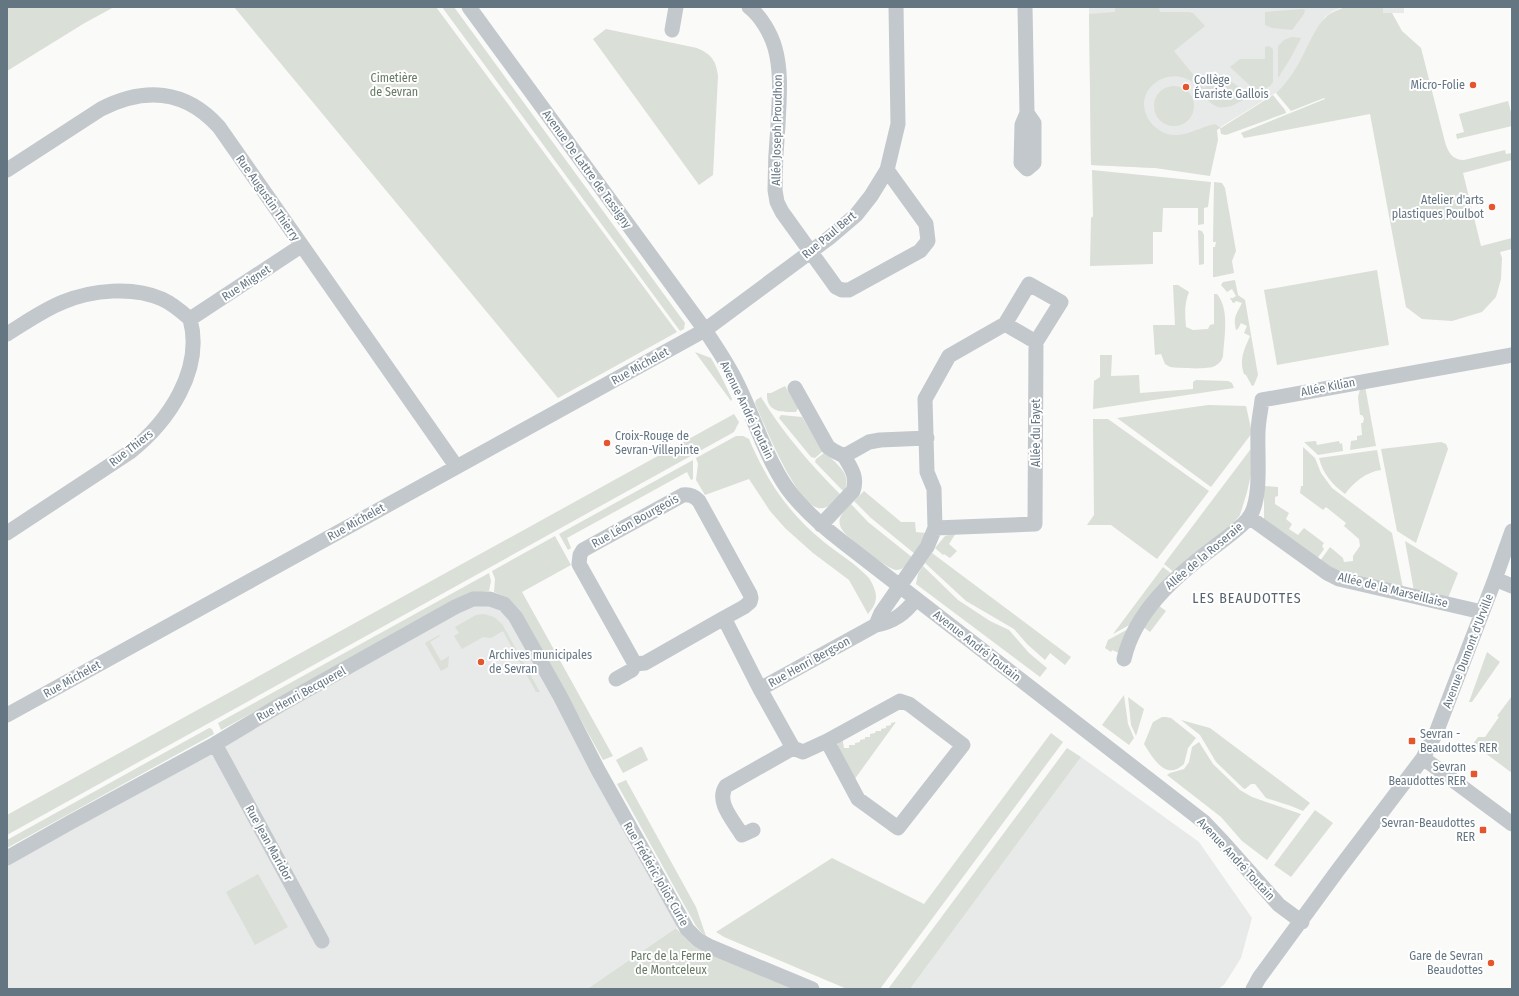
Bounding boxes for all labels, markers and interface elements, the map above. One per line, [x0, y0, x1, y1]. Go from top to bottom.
park label: Cimetière de Sevran [370, 71, 418, 99]
place label: Collège Évariste Gallois [1194, 73, 1269, 101]
street label: Allée Joseph Proudhon [769, 74, 785, 186]
place label: Micro-Folie [1410, 78, 1465, 92]
marker: Micro-Folie [1468, 80, 1478, 90]
marker: Collège Évariste Gallois [1181, 82, 1191, 92]
street label: Avenue De Lattre de Tassigny [539, 107, 635, 231]
street label: Rue Augustin Thierry [233, 152, 303, 244]
place label: Atelier d'arts plastiques Poulbot [1392, 193, 1484, 221]
marker: Atelier d'arts plastiques Poulbot [1487, 202, 1497, 212]
street label: Rue Paul Bert [799, 208, 859, 262]
street label: Rue Mignet [219, 262, 273, 304]
street label: Rue Michelet [609, 344, 671, 388]
street label: Avenue André Toutain [717, 359, 777, 461]
street label: Allée Kilian [1300, 375, 1356, 399]
street label: Allée du Fayet [1029, 399, 1043, 467]
street label: Rue Thiers [106, 427, 156, 469]
place label: Croix-Rouge de Sevran-Villepinte [615, 429, 699, 457]
marker: Croix-Rouge de Sevran-Villepinte [602, 438, 612, 448]
street label: Rue Léon Bourgeois [589, 491, 681, 551]
street label: Rue Michelet [325, 500, 387, 544]
street label: Allée de la Roseraie [1162, 520, 1246, 592]
street label: Allée de la Marseillaise [1336, 570, 1450, 610]
district label: LES BEAUDOTTES [1192, 590, 1302, 607]
street label: Avenue Dumont d'Urville [1440, 592, 1496, 710]
street label: Avenue André Toutain [930, 608, 1024, 684]
street label: Rue Henri Bergson [766, 634, 852, 690]
place label: Archives municipales de Sevran [489, 648, 592, 676]
street label: Rue Michelet [41, 657, 103, 701]
marker: Archives municipales de Sevran [476, 657, 486, 667]
street label: Rue Henri Becquerel [254, 664, 348, 724]
place label: Sevran - Beaudottes RER [1420, 727, 1498, 755]
marker: Sevran - Beaudottes RER [1407, 736, 1417, 746]
place label: Sevran Beaudottes RER [1388, 760, 1466, 788]
marker: Sevran Beaudottes RER [1469, 769, 1479, 779]
street label: Rue Jean Maridor [242, 803, 296, 884]
street label: Avenue André Toutain [1194, 815, 1278, 903]
place label: Sevran-Beaudottes RER [1381, 816, 1475, 844]
street label: Rue Frédéric Joliot Curie [620, 819, 692, 929]
marker: Sevran-Beaudottes RER [1478, 825, 1488, 835]
park label: Parc de la Ferme de Montceleux [631, 949, 711, 977]
place label: Gare de Sevran Beaudottes [1409, 949, 1483, 977]
marker: Gare de Sevran Beaudottes [1486, 958, 1496, 968]

